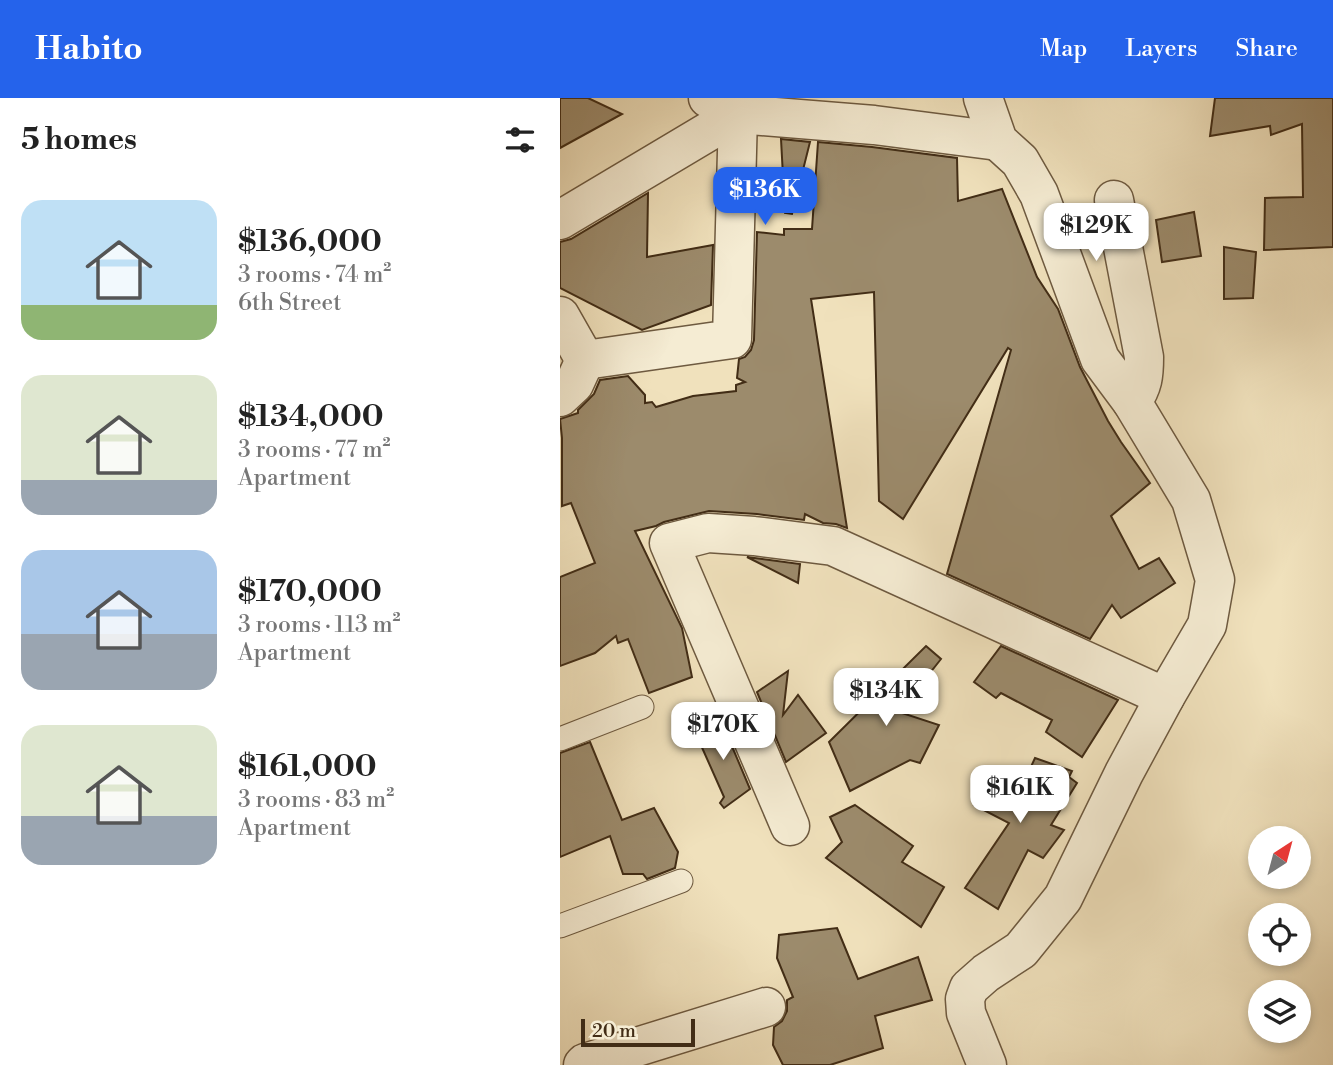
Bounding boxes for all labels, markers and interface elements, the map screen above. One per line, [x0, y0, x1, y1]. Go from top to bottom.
text: Habito [35, 29, 143, 70]
text: Map [1040, 34, 1087, 64]
text: Layers [1125, 34, 1197, 64]
text: Share [1235, 34, 1298, 64]
text: 5 homes [21, 121, 137, 159]
icon: filters [501, 121, 539, 159]
pin: $136K [716, 167, 814, 227]
text: $136K [729, 176, 801, 204]
pin: $129K [1047, 204, 1145, 263]
text: $129K [1060, 212, 1132, 240]
text: $136,000 [238, 223, 382, 261]
icon: home [77, 228, 161, 312]
text: 3 rooms · 74 m² [238, 261, 391, 289]
text: 6th Street [238, 289, 341, 317]
text: $134,000 [238, 398, 384, 436]
icon: home [77, 403, 161, 487]
text: 3 rooms · 77 m² [238, 436, 391, 464]
text: Apartment [238, 464, 351, 492]
text: $170,000 [238, 573, 382, 611]
icon: home [77, 578, 161, 662]
text: 3 rooms · 113 m² [238, 611, 401, 639]
text: Apartment [238, 639, 351, 667]
pin: $134K [837, 668, 935, 728]
text: $134K [850, 677, 922, 705]
pin: $170K [674, 702, 772, 762]
text: $170K [687, 711, 759, 739]
text: $161,000 [238, 748, 377, 786]
icon: home [77, 753, 161, 837]
pin: $161K [971, 766, 1069, 825]
text: $161K [986, 774, 1054, 802]
text: 3 rooms · 83 m² [238, 786, 394, 814]
text: Apartment [238, 814, 351, 842]
north arrow [1248, 826, 1311, 889]
map controls [1248, 826, 1311, 1043]
button: locate [1248, 903, 1311, 966]
button: layers [1248, 980, 1311, 1043]
scale bar [581, 1016, 695, 1048]
text: 20 m [592, 1019, 636, 1043]

